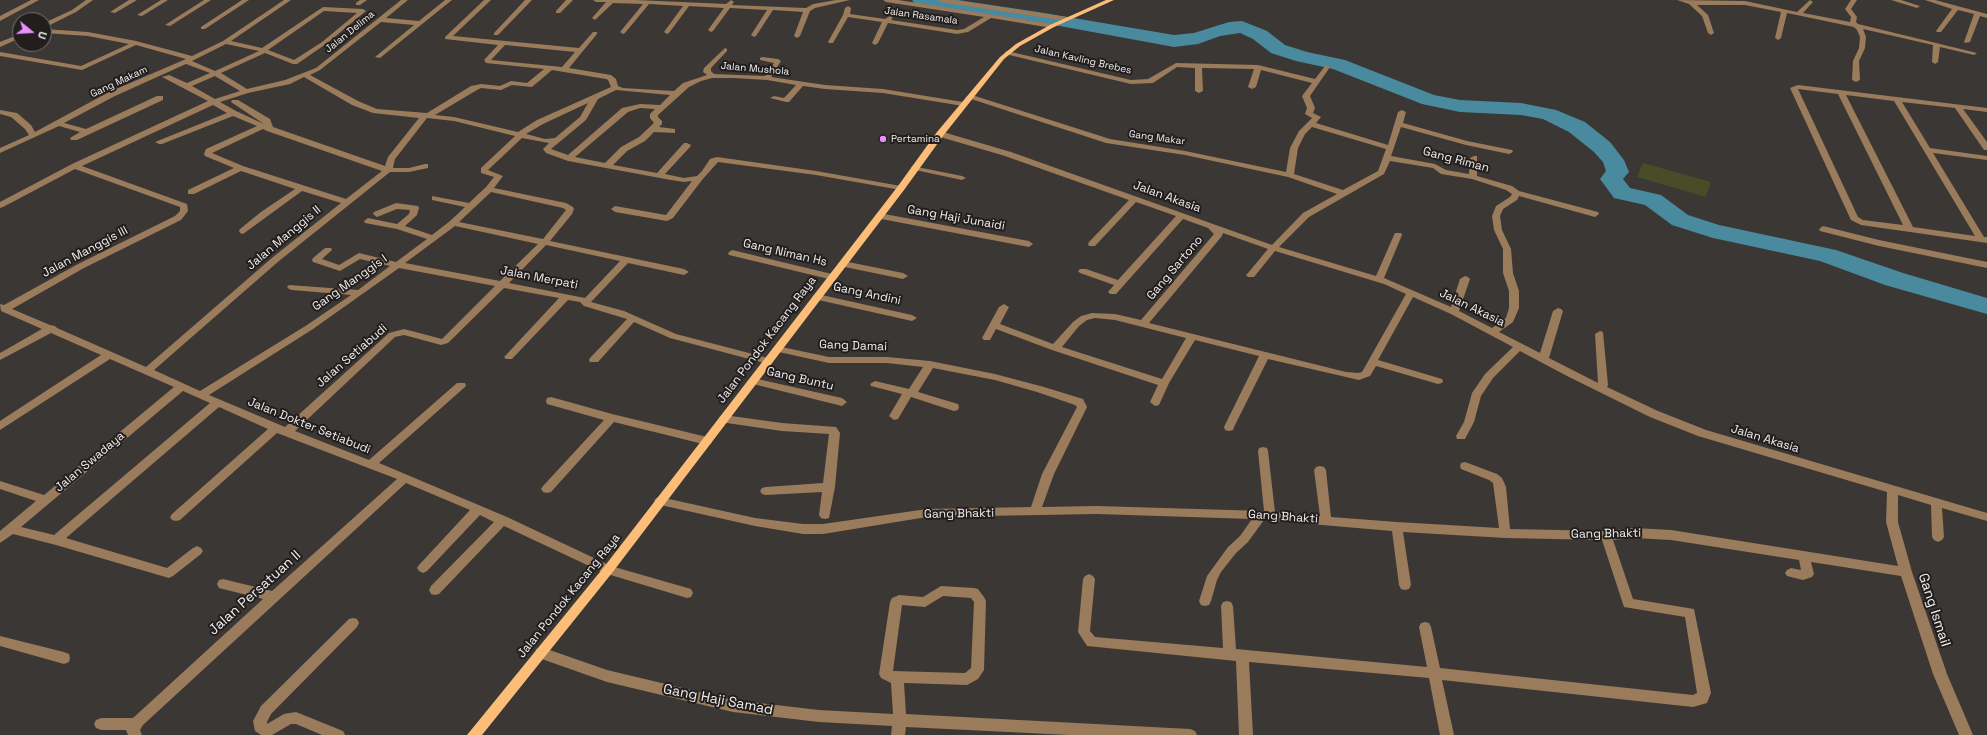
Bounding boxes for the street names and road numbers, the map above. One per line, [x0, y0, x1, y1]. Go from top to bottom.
street label: Jalan Rasamala [884, 5, 958, 27]
street label: Jalan Delima [323, 8, 377, 56]
street label: Jalan Kavling Brebes [1033, 43, 1133, 77]
street label: Jalan Mushola [720, 60, 790, 78]
street label: Gang Makam [89, 64, 149, 100]
street label: Gang Makar [1128, 128, 1186, 148]
street label: Gang Riman [1421, 144, 1491, 176]
street label: Jalan Akasia [1131, 178, 1203, 216]
street label: Gang Haji Junaidi [906, 202, 1006, 234]
street label: Jalan Manggis II [244, 203, 324, 273]
street label: Jalan Manggis III [40, 223, 130, 281]
street label: Gang Sartono [1144, 233, 1206, 303]
street label: Gang Niman Hs [742, 236, 828, 270]
street label: Gang Manggis I [310, 252, 390, 314]
street label: Jalan Merpati [499, 263, 579, 293]
street label: Jalan Pondok Kacang Raya [715, 274, 819, 406]
street label: Gang Andini [832, 280, 902, 308]
street label: Jalan Akasia [1437, 286, 1507, 330]
street label: Jalan Setiabudi [314, 321, 390, 391]
street label: Gang Damai [819, 338, 887, 354]
street label: Gang Buntu [765, 364, 835, 394]
street label: Jalan Dokter Setiabudi [245, 395, 373, 457]
street label: Jalan Akasia [1729, 422, 1801, 456]
street label: Jalan Swadaya [52, 429, 128, 495]
street label: Gang Bhakti [924, 506, 994, 522]
street label: Gang Bhakti [1248, 507, 1318, 527]
street label: Gang Bhakti [1571, 526, 1641, 542]
street label: Jalan Pondok Kacang Raya [515, 531, 623, 661]
street label: Jalan Persatuan II [205, 547, 305, 639]
street label: Gang Ismail [1914, 571, 1954, 649]
street label: Gang Haji Samad [662, 681, 774, 719]

